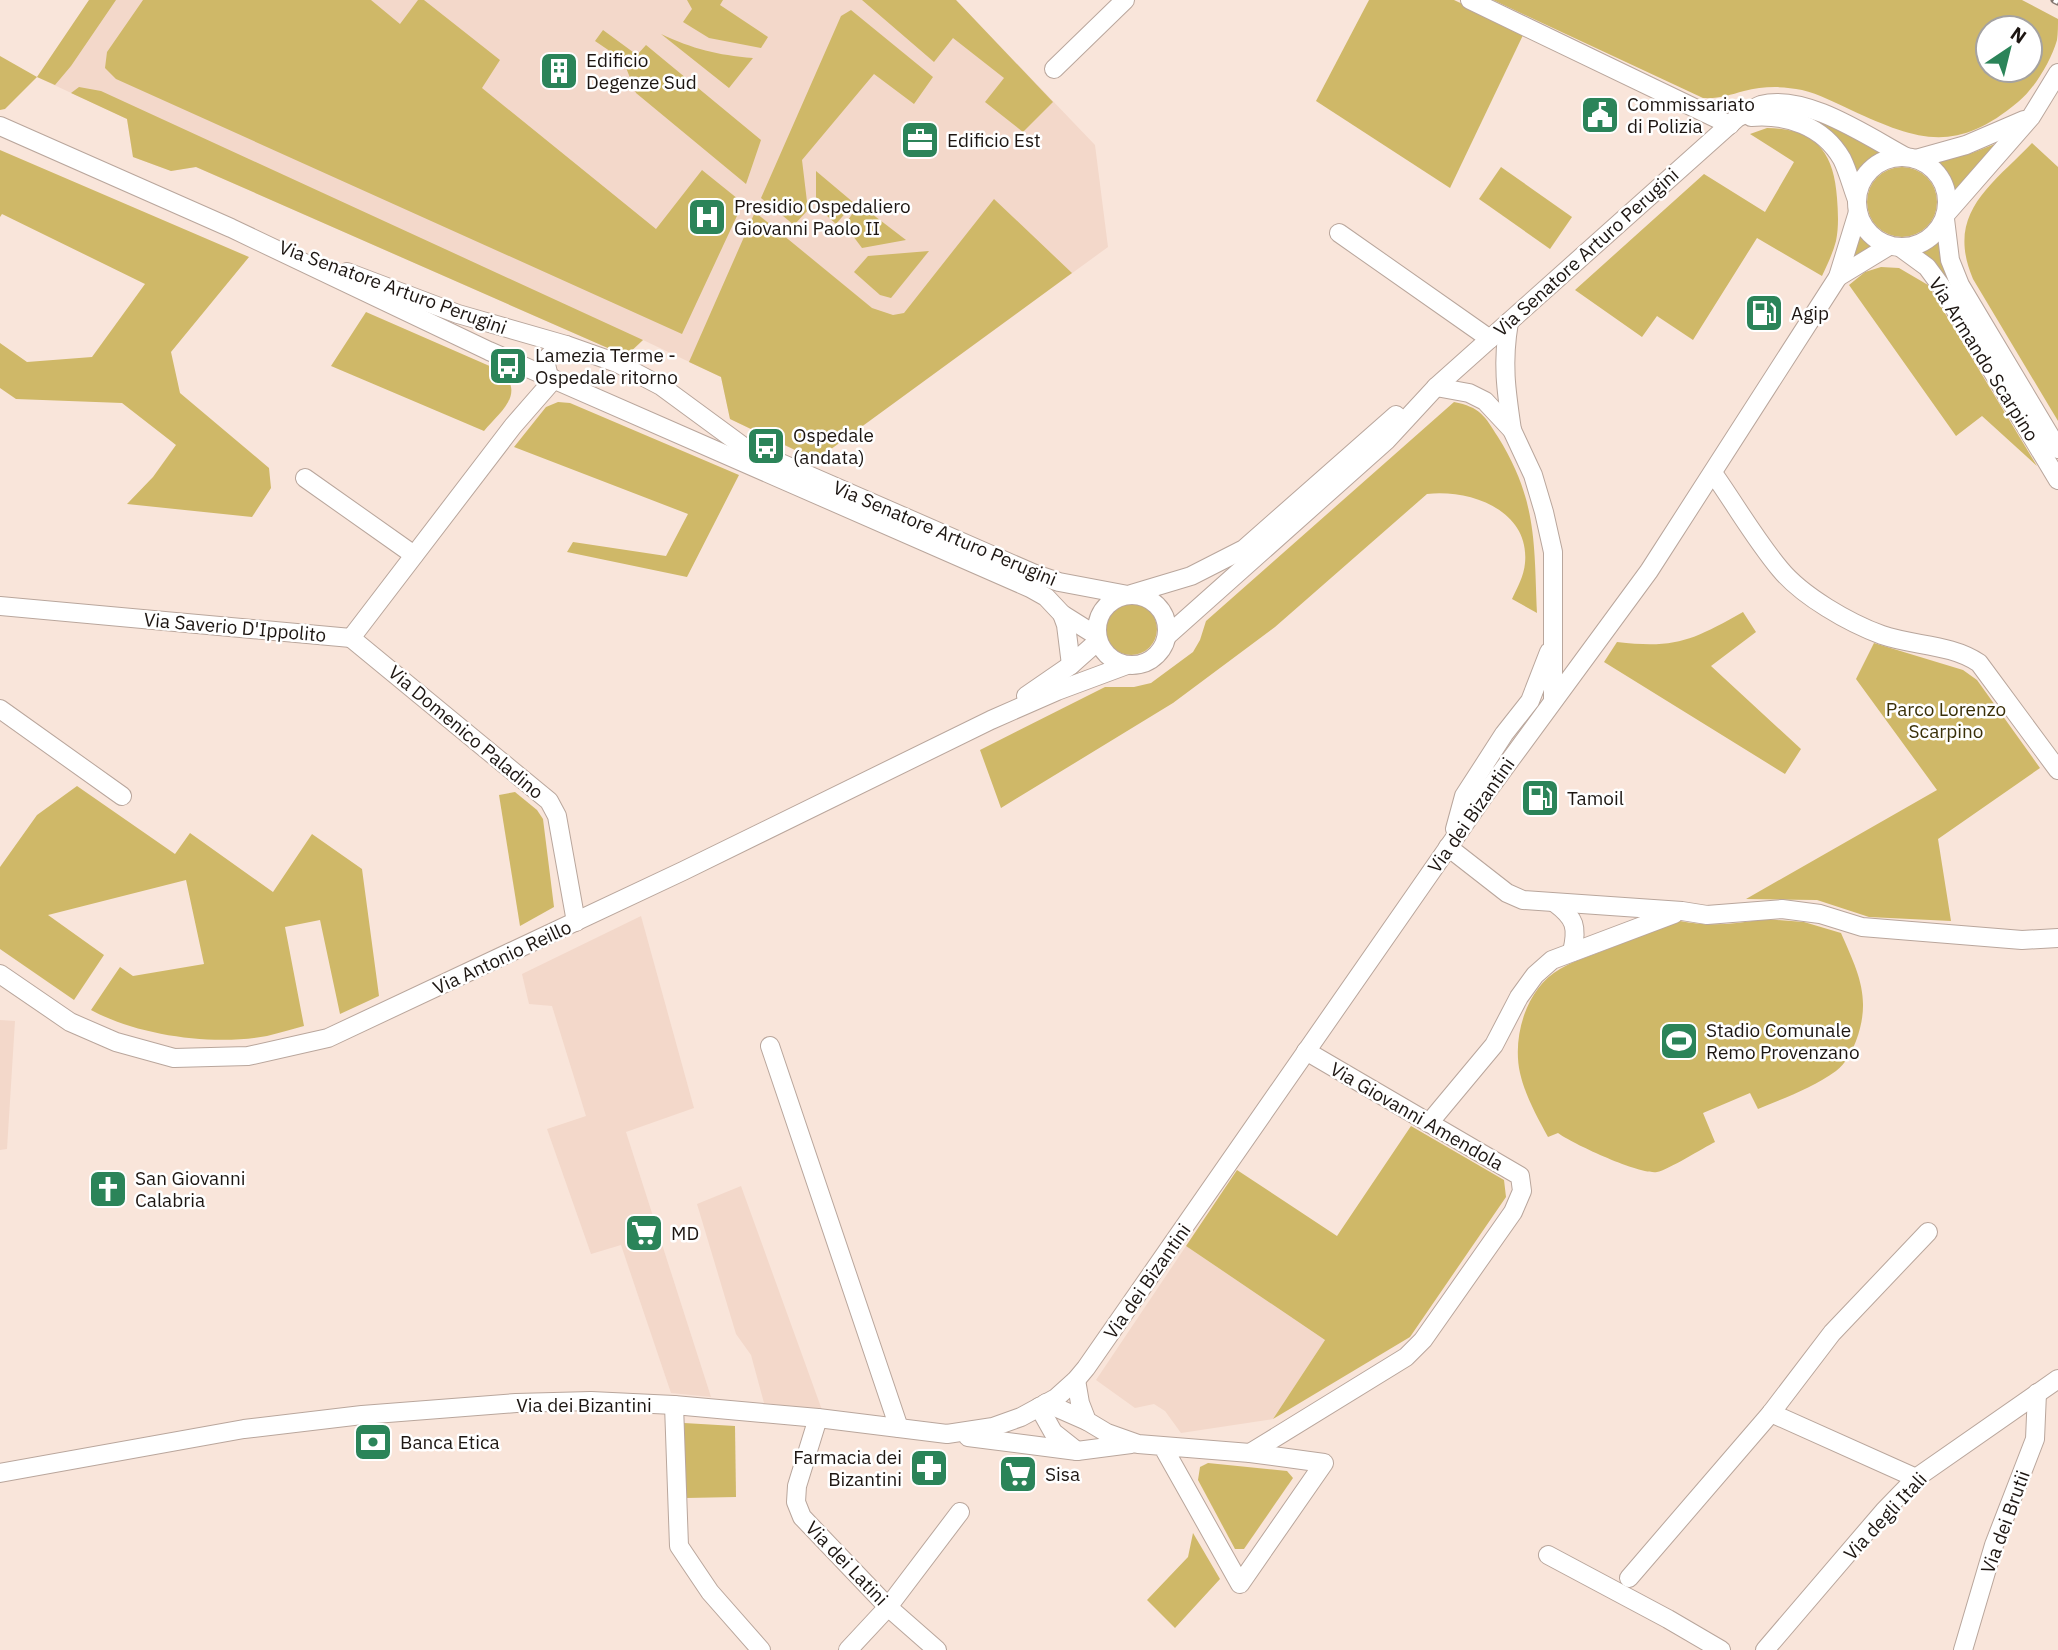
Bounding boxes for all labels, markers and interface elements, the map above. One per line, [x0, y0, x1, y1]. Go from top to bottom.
north arrow [1974, 14, 2044, 84]
text: N [2006, 21, 2031, 49]
place label: Edificio Degenze Sud [586, 48, 697, 94]
building icon: Edificio Degenze Sud [538, 50, 580, 92]
place label: Commissariato di Polizia [1627, 92, 1755, 138]
public building icon: Commissariato di Polizia [1579, 94, 1621, 136]
office icon: Edificio Est [899, 119, 941, 161]
place label: Edificio Est [947, 128, 1041, 152]
street label: Via Senatore Arturo Perugini [1489, 163, 1683, 341]
place label: Presidio Ospedaliero Giovanni Paolo II [734, 194, 911, 240]
hospital icon: Presidio Ospedaliero Giovanni Paolo II [686, 196, 728, 238]
street label: Via Senatore Arturo Perugini [276, 235, 510, 339]
street label: Via Armando Scarpino [1924, 273, 2044, 445]
fuel station icon: Agip [1743, 292, 1785, 334]
place label: Agip [1791, 301, 1829, 325]
place label: Lamezia Terme - Ospedale ritorno [535, 343, 678, 389]
bus stop icon: Lamezia Terme - Ospedale ritorno [487, 345, 529, 387]
place label: Ospedale (andata) [793, 423, 874, 469]
bus stop icon: Ospedale (andata) [745, 425, 787, 467]
street label: Via Senatore Arturo Perugini [830, 475, 1060, 591]
street label: Via Saverio D'Ippolito [143, 607, 327, 647]
street label: Via Domenico Paladino [383, 660, 549, 804]
park label: Parco Lorenzo Scarpino [1886, 697, 2006, 743]
street label: Via dei Bizantini [1422, 753, 1520, 877]
fuel station icon: Tamoil [1519, 777, 1561, 819]
place label: Tamoil [1567, 786, 1624, 810]
street label: Via Antonio Reillo [429, 914, 575, 1000]
place label: Stadio Comunale Remo Provenzano [1706, 1018, 1860, 1064]
sports icon: Stadio Comunale Remo Provenzano [1658, 1020, 1700, 1062]
street label: Via Giovanni Amendola [1326, 1056, 1508, 1176]
place label: San Giovanni Calabria [135, 1166, 246, 1212]
church icon: San Giovanni Calabria [87, 1168, 129, 1210]
supermarket icon: MD [623, 1212, 665, 1254]
street label: Via dei Bizantini [1098, 1219, 1196, 1343]
place label: MD [671, 1221, 699, 1245]
street label: Via dei Bizantini [516, 1393, 652, 1417]
bank icon: Banca Etica [352, 1421, 394, 1463]
place label: Banca Etica [400, 1430, 500, 1454]
place label: Farmacia dei Bizantini [793, 1445, 902, 1491]
pharmacy icon: Farmacia dei Bizantini [908, 1447, 950, 1489]
supermarket icon: Sisa [997, 1453, 1039, 1495]
place label: Sisa [1045, 1462, 1080, 1486]
street label: Via degli Itali [1838, 1467, 1932, 1565]
street label: Via dei Brutii [1975, 1467, 2035, 1577]
street label: Via dei Latini [801, 1516, 893, 1610]

